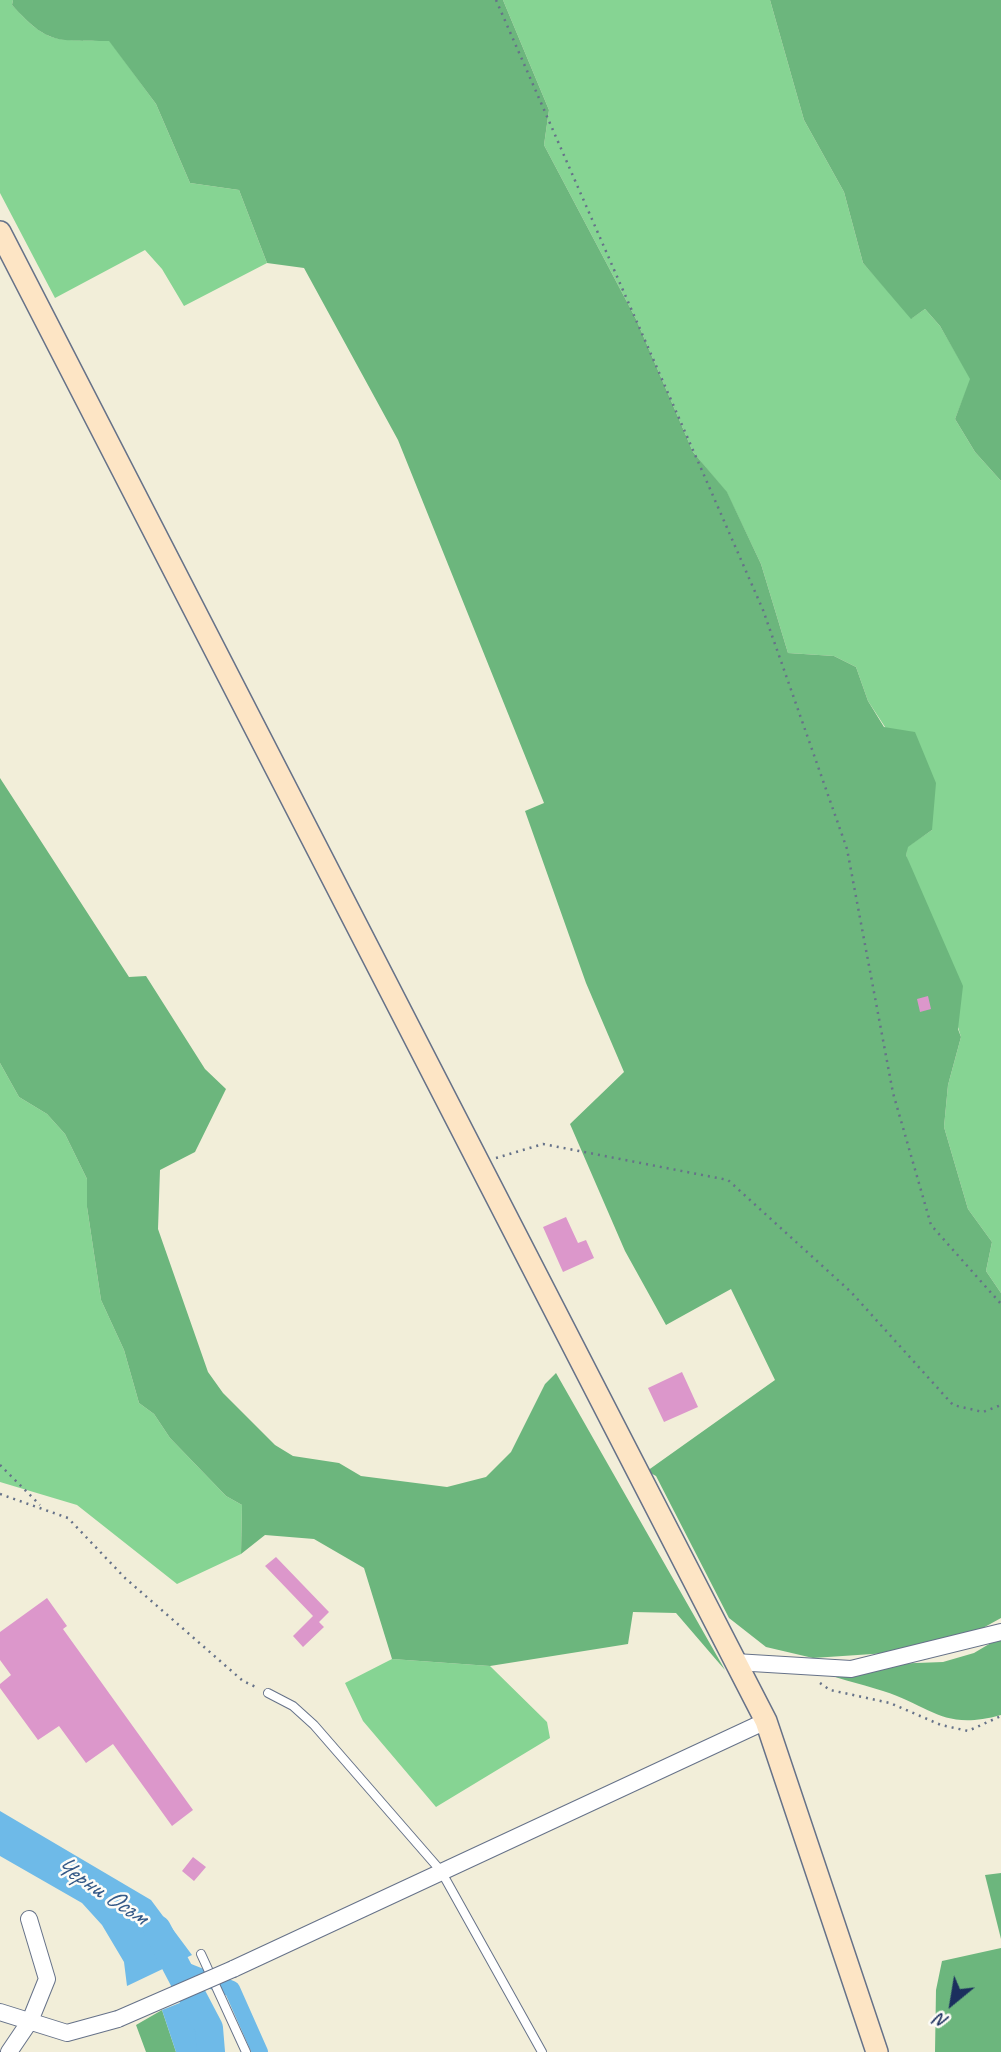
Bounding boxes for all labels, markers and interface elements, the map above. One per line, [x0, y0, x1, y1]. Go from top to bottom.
water label: Черни Осъм [49, 1850, 153, 1932]
north arrow [917, 1968, 987, 2038]
text: N [930, 2008, 953, 2035]

